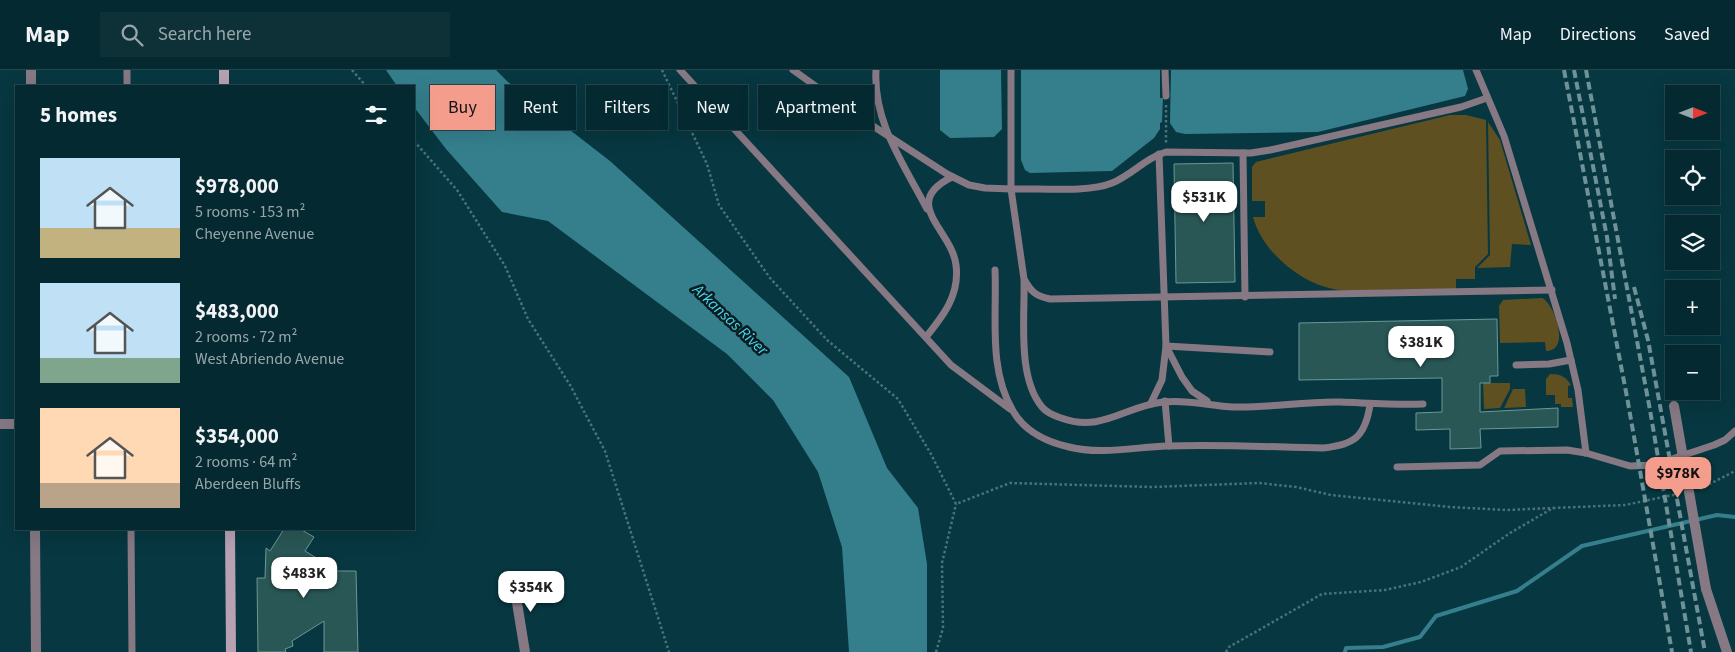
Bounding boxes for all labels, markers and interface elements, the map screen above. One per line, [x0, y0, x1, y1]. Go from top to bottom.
search box [100, 12, 450, 57]
text: Map [25, 17, 70, 52]
icon: search [118, 21, 146, 49]
text: Search here [158, 21, 251, 48]
text: Map [1500, 22, 1532, 47]
text: Directions [1560, 22, 1636, 47]
text: Saved [1664, 22, 1710, 47]
chip: Buy [430, 85, 495, 130]
chip: Rent [505, 85, 576, 130]
chip: Filters [586, 85, 668, 130]
chip: New [678, 85, 748, 130]
chip: Apartment [758, 85, 874, 130]
north arrow [1665, 85, 1720, 140]
map controls [1665, 85, 1720, 400]
text: 5 homes [40, 100, 117, 130]
icon: filters [362, 101, 390, 129]
button: locate [1665, 150, 1720, 205]
text: $978,000 [195, 171, 279, 201]
icon: home [80, 178, 140, 238]
pin: $531K [1169, 180, 1239, 223]
text: $531K [1182, 186, 1226, 208]
text: 5 rooms · 153 m² [195, 201, 305, 223]
button: layers [1665, 215, 1720, 270]
text: Cheyenne Avenue [195, 223, 314, 245]
water label: Arkansas River [687, 278, 774, 361]
button: + [1665, 280, 1720, 335]
text: $483,000 [195, 296, 279, 326]
icon: home [80, 303, 140, 363]
text: 2 rooms · 72 m² [195, 326, 297, 348]
pin: $381K [1386, 326, 1456, 368]
text: $381K [1399, 331, 1443, 353]
button: − [1665, 345, 1720, 400]
text: West Abriendo Avenue [195, 348, 344, 370]
text: $354,000 [195, 421, 279, 451]
icon: home [80, 428, 140, 488]
text: 2 rooms · 64 m² [195, 451, 297, 473]
pin: $978K [1643, 456, 1713, 499]
text: $978K [1656, 462, 1700, 484]
text: Aberdeen Bluffs [195, 473, 301, 495]
pin: $483K [269, 556, 339, 599]
text: $483K [282, 562, 326, 584]
pin: $354K [496, 570, 566, 613]
text: $354K [509, 576, 553, 598]

